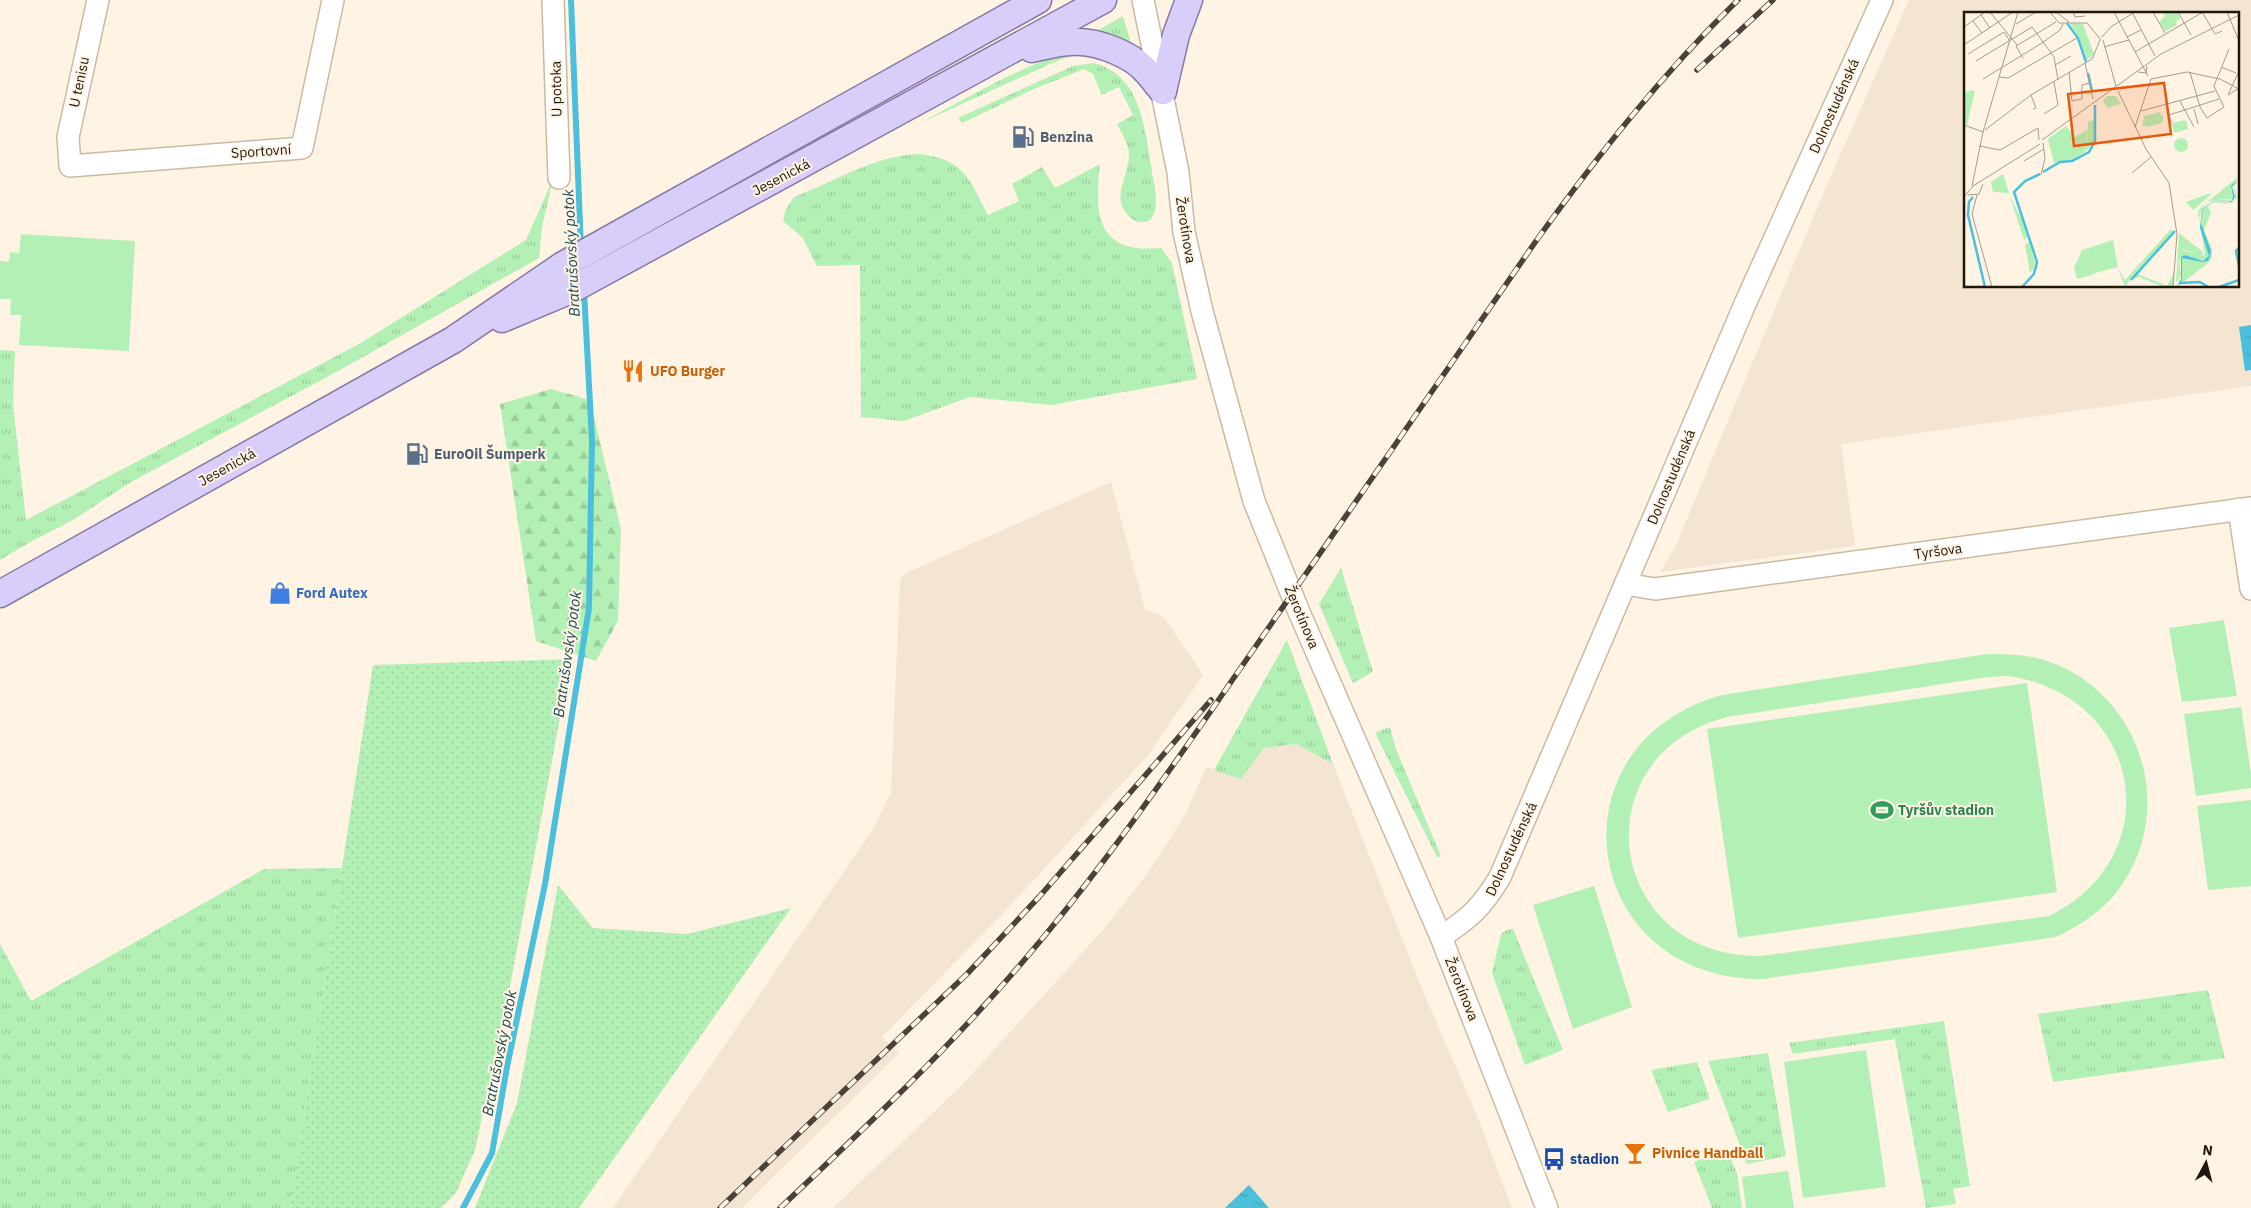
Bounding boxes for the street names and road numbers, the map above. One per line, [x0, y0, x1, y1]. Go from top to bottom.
street label: U tenisu [65, 55, 93, 109]
street label: Dolnostudénská [1805, 55, 1863, 156]
street label: U potoka [547, 60, 565, 117]
street label: Sportovní [230, 140, 292, 162]
street label: Jesenická [749, 154, 813, 200]
street label: Žerotínova [1172, 195, 1201, 265]
street label: Dolnostudénská [1643, 426, 1699, 527]
street label: Jesenická [195, 444, 259, 490]
street label: Tyršova [1913, 539, 1964, 563]
street label: Žerotínova [1281, 582, 1324, 652]
street label: Dolnostudénská [1481, 799, 1541, 899]
street label: Žerotínova [1441, 954, 1484, 1024]

